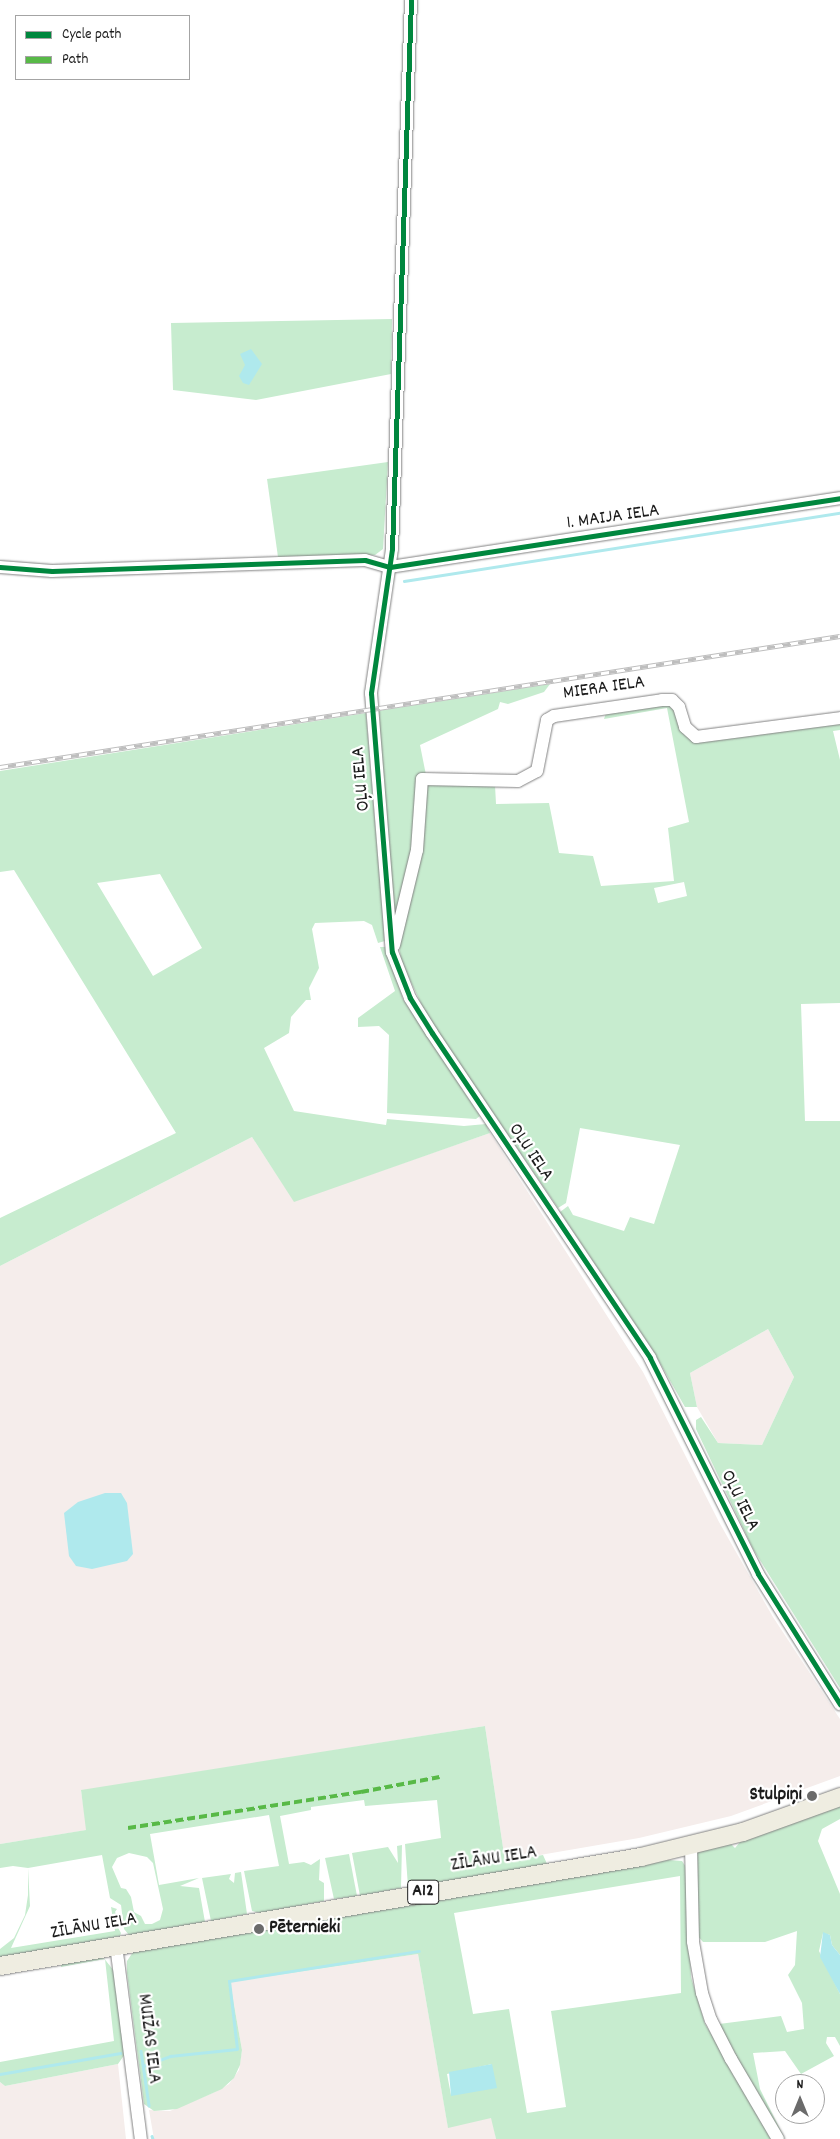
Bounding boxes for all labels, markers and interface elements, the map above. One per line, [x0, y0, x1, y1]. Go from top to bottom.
legend [15, 15, 190, 80]
text: Cycle path [62, 24, 121, 46]
text: Path [62, 49, 88, 71]
street label: 1. MAIJA IELA [565, 500, 661, 536]
street label: MIERA IELA [562, 672, 646, 706]
street label: OĻU IELA [348, 746, 376, 812]
street label: OĻU IELA [502, 1120, 558, 1186]
street label: OĻU IELA [715, 1467, 763, 1535]
place label: Stulpiņi [749, 1785, 802, 1807]
marker: Stulpiņi [806, 1790, 818, 1802]
street label: ZĪLĀNU IELA [449, 1842, 539, 1878]
road number: A12 [407, 1876, 439, 1908]
street label: ZĪLĀNU IELA [49, 1908, 139, 1946]
place label: Pēternieki [269, 1918, 340, 1940]
marker: Pēternieki [253, 1923, 265, 1935]
street label: MUIŽAS IELA [131, 1993, 165, 2085]
north arrow [775, 2074, 825, 2124]
text: N [797, 2075, 803, 2095]

